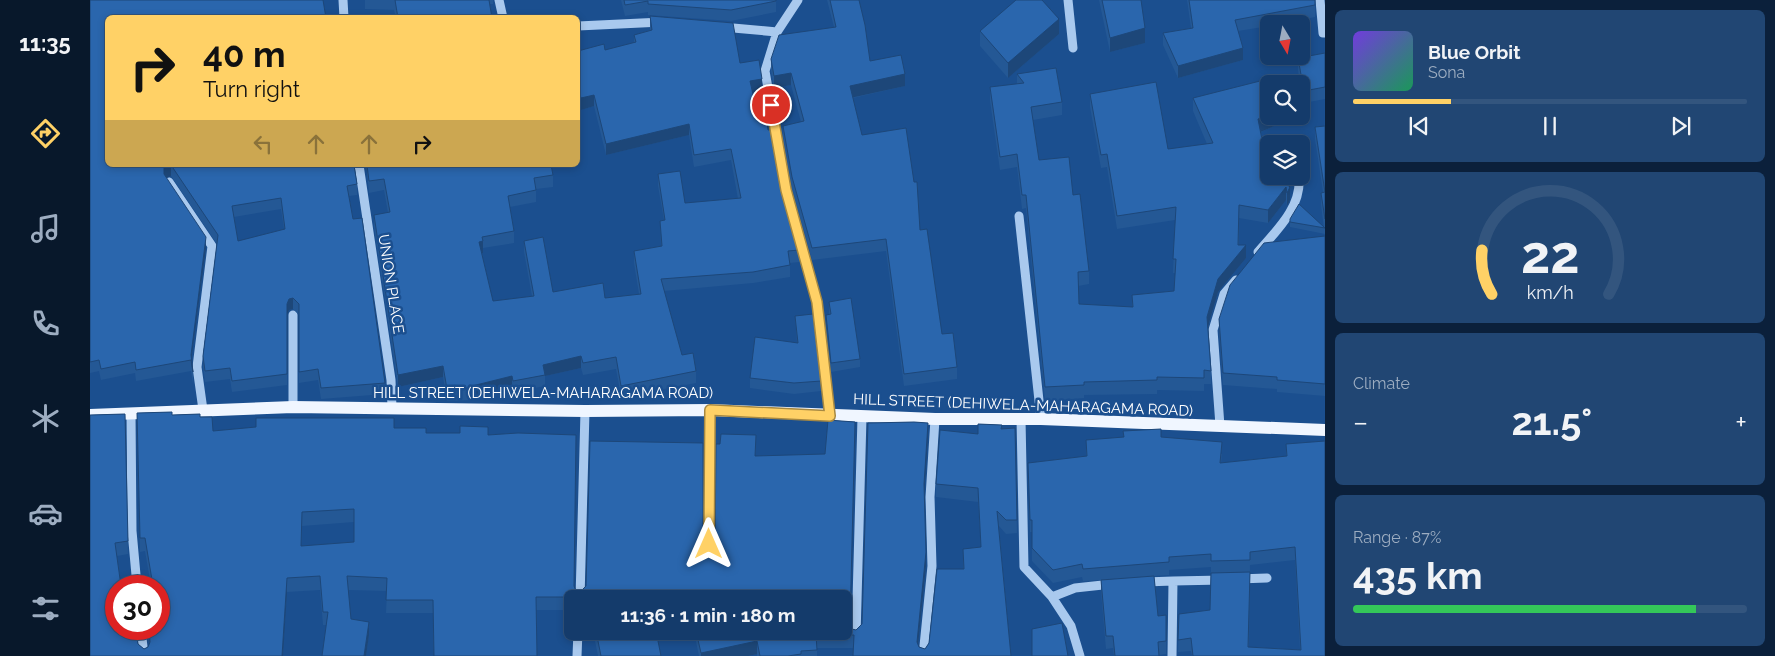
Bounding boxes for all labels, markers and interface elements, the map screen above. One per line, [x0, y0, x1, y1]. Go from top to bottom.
north arrow [1260, 15, 1310, 65]
map controls [1260, 15, 1310, 185]
text: 11:35 [19, 30, 71, 56]
text: 40 m [203, 34, 285, 75]
icon: right [120, 35, 185, 100]
text: Blue Orbit [1428, 41, 1520, 63]
text: Sona [1428, 63, 1465, 82]
button: search [1260, 75, 1310, 125]
text: Turn right [203, 76, 300, 102]
pin [750, 84, 792, 126]
icon: arrive [757, 91, 785, 119]
icon: previous [1405, 112, 1433, 140]
icon: pause [1536, 112, 1564, 140]
icon: next [1667, 112, 1695, 140]
icon: directions [28, 116, 63, 151]
icon: left [249, 130, 277, 158]
icon: ahead [302, 130, 330, 158]
icon: ahead [355, 130, 383, 158]
icon: right [408, 130, 436, 158]
button: layers [1260, 135, 1310, 185]
icon: music [28, 211, 63, 246]
text: 22 [1521, 224, 1579, 285]
street label: UNION PLACE [374, 233, 408, 335]
text: km/h [1526, 282, 1574, 303]
icon: phone [28, 306, 63, 341]
text: Climate [1353, 374, 1410, 393]
street label: HILL STREET (DEHIWELA-MAHARAGAMA ROAD) [373, 384, 713, 402]
street label: HILL STREET (DEHIWELA-MAHARAGAMA ROAD) [853, 390, 1193, 420]
text: 21.5° [1511, 399, 1592, 444]
icon: climate [28, 401, 63, 436]
text: − [1353, 406, 1368, 439]
text: + [1735, 406, 1747, 439]
icon: car [28, 496, 63, 531]
position arrow [682, 517, 734, 569]
text: Range · 87% [1353, 528, 1441, 547]
text: 435 km [1353, 553, 1483, 598]
speed limit sign: 30 [105, 575, 170, 640]
icon: filters [28, 591, 63, 626]
text: 11:36 · 1 min · 180 m [620, 604, 796, 626]

